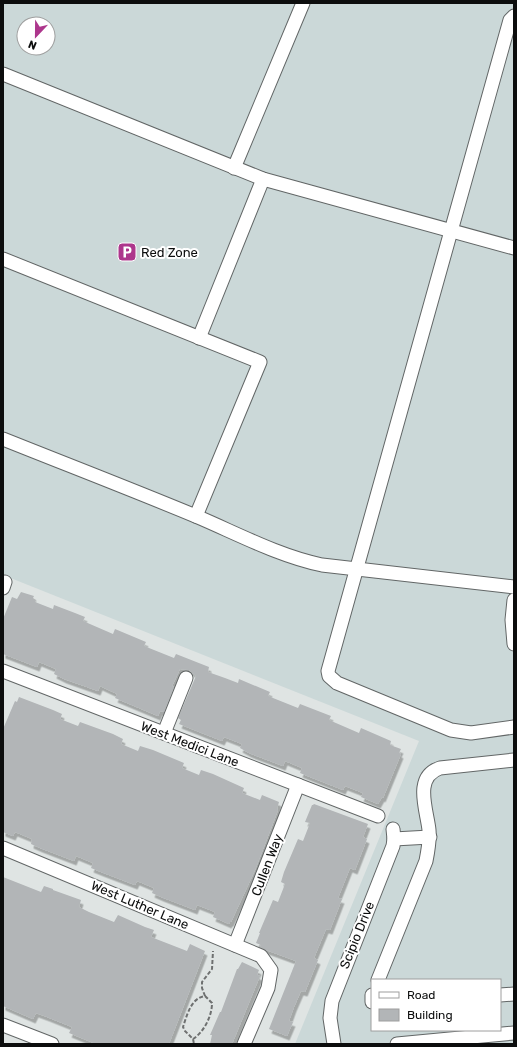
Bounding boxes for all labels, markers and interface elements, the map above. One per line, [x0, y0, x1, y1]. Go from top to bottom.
north arrow [16, 16, 56, 56]
text: N [26, 37, 39, 52]
parking icon: Red Zone [116, 241, 138, 263]
place label: Red Zone [141, 245, 198, 260]
street label: West Medici Lane [139, 718, 241, 770]
street label: Cullen Way [248, 832, 286, 898]
street label: West Luther Lane [89, 878, 191, 932]
street label: Scipio Drive [337, 899, 377, 971]
legend [371, 979, 501, 1031]
text: Road [407, 988, 435, 1002]
text: Building [407, 1008, 453, 1022]

